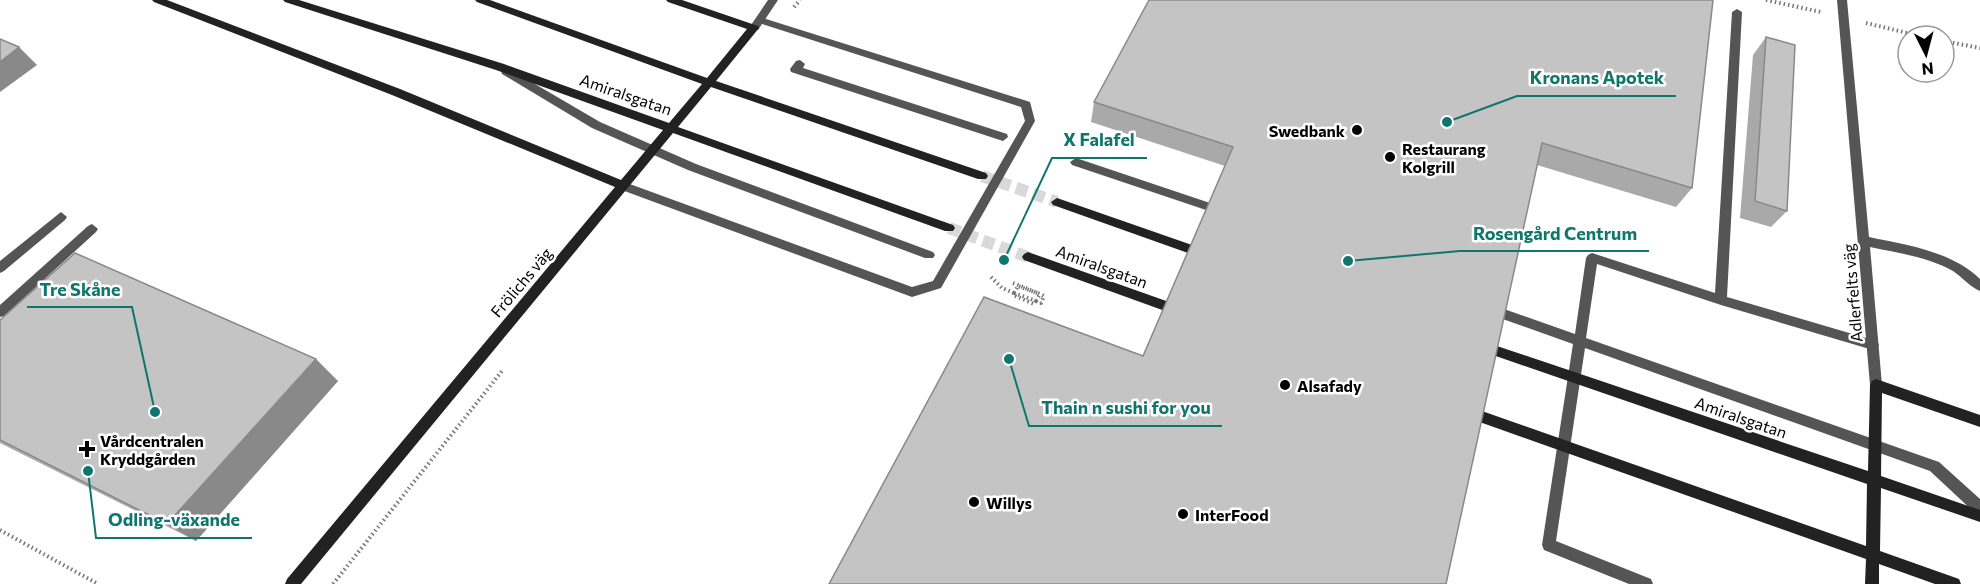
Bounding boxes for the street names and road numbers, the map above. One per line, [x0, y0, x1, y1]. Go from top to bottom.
street label: Amiralsgatan [577, 69, 675, 119]
street label: Amiralsgatan [1054, 241, 1150, 291]
street label: Adlerfelts väg [1838, 242, 1866, 343]
street label: Frölichs väg [486, 243, 556, 321]
street label: Amiralsgatan [1692, 392, 1790, 442]

